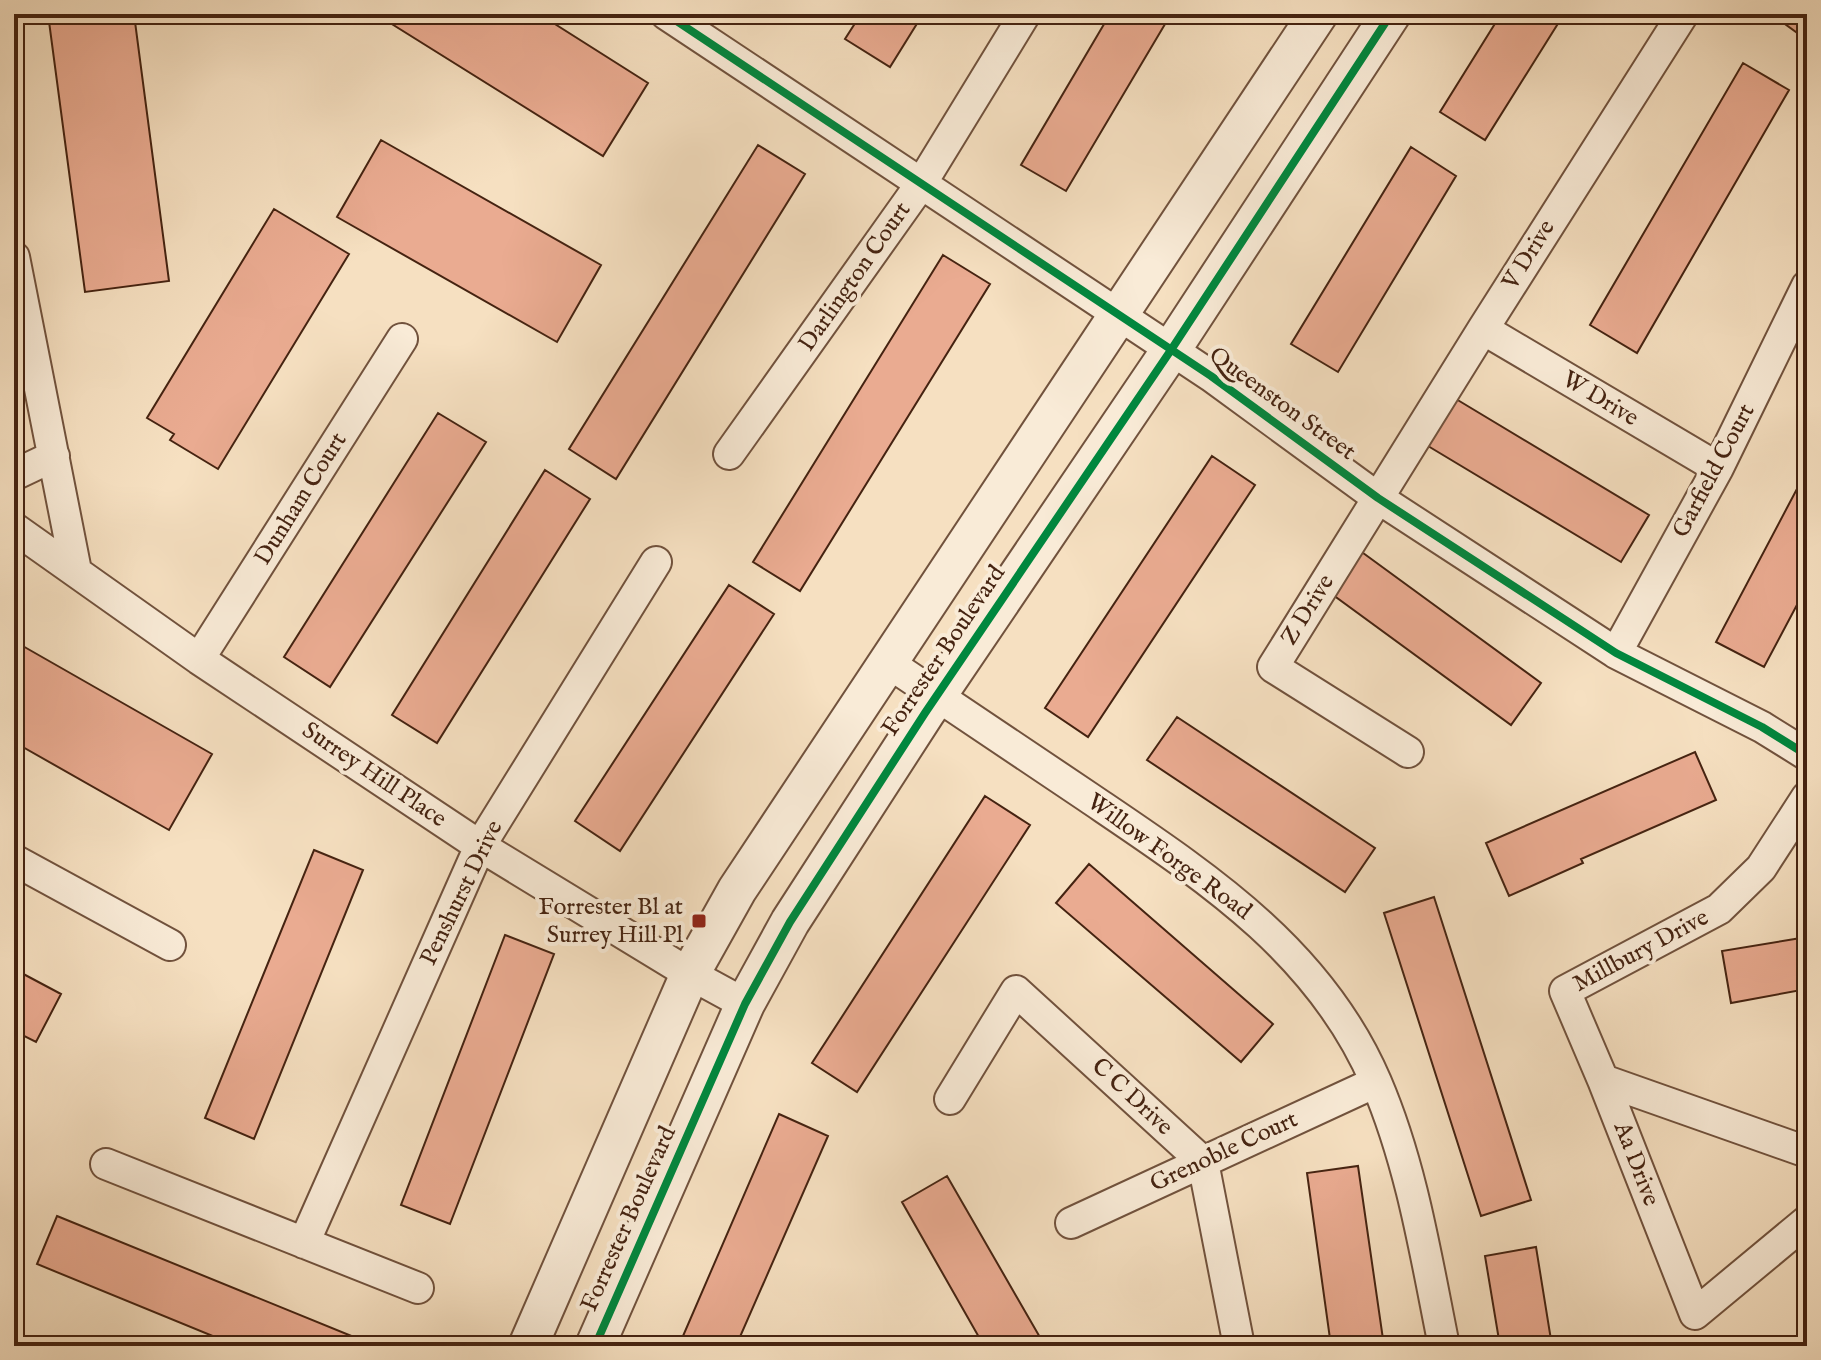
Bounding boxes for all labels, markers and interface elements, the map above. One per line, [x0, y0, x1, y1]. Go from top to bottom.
street label: Darlington Court [792, 196, 918, 358]
street label: V Drive [1495, 214, 1563, 297]
street label: Queenston Street [1202, 340, 1362, 468]
street label: W Drive [1556, 364, 1644, 434]
street label: Garfield Court [1666, 399, 1762, 543]
street label: Dunham Court [248, 427, 354, 571]
street label: Forrester Boulevard [875, 559, 1013, 742]
street label: Z Drive [1274, 569, 1342, 651]
street label: Surrey Hill Place [296, 715, 452, 835]
street label: Willow Forge Road [1081, 787, 1258, 927]
street label: Penshurst Drive [414, 815, 510, 971]
place label: Forrester Bl at Surrey Hill Pl [538, 892, 683, 951]
street label: Millbury Drive [1568, 902, 1714, 1000]
marker: Forrester Bl at Surrey Hill Pl [690, 912, 708, 930]
street label: C C Drive [1085, 1051, 1179, 1143]
street label: Grenoble Court [1145, 1104, 1303, 1200]
street label: Aa Drive [1605, 1117, 1666, 1211]
street label: Forrester Boulevard [574, 1121, 684, 1316]

